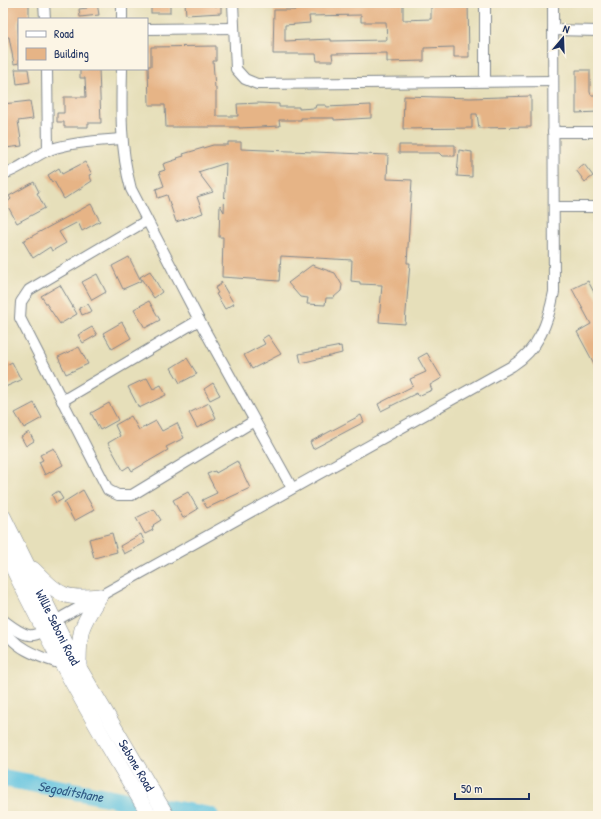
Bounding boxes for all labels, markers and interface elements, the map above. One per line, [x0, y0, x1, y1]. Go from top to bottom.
legend [18, 18, 148, 70]
north arrow [543, 18, 583, 58]
text: N [561, 21, 571, 36]
text: Road [54, 25, 74, 42]
text: Building [54, 45, 89, 62]
street label: Willie Seboni Road [31, 586, 85, 668]
street label: Sebone Road [115, 736, 159, 794]
water label: Segoditshane [37, 775, 106, 806]
scale bar [455, 775, 529, 801]
text: 50 m [461, 780, 482, 797]

